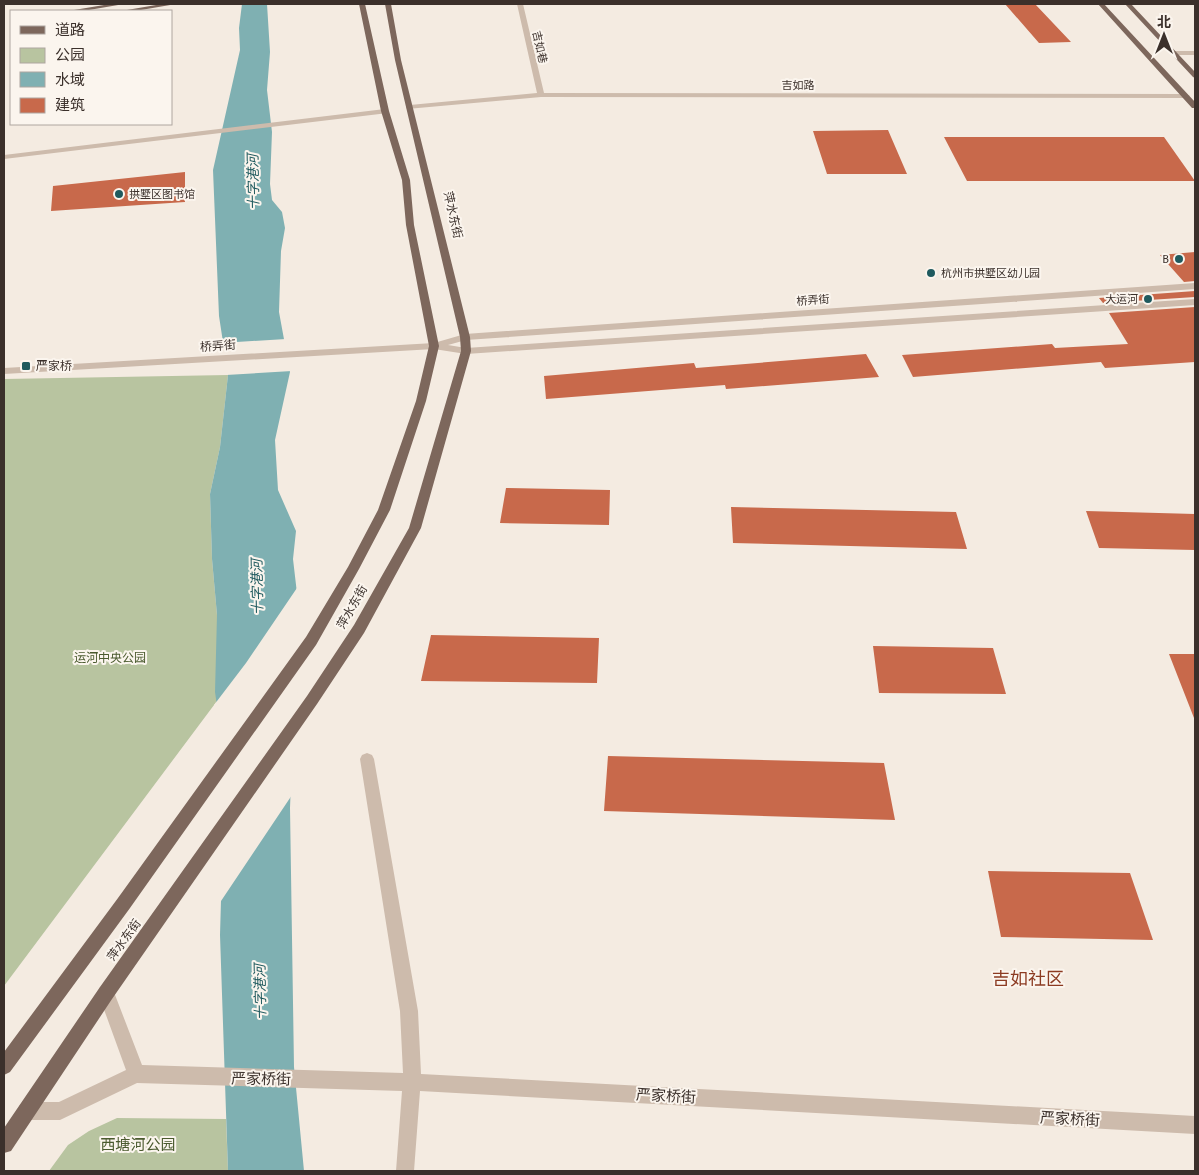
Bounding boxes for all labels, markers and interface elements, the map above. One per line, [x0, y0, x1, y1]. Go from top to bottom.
legend [10, 10, 172, 125]
north arrow [1139, 10, 1189, 60]
text: 北 [1157, 14, 1171, 31]
text: 道路 [55, 21, 85, 39]
street label: 吉如巷 [529, 30, 550, 65]
text: 公园 [55, 46, 85, 64]
text: 水域 [55, 71, 85, 89]
street label: 吉如路 [782, 79, 815, 92]
text: 建筑 [55, 96, 85, 114]
water label: 十字港河 [244, 151, 262, 210]
marker: 拱墅区图书馆 [113, 188, 125, 200]
place label: 拱墅区图书馆 [129, 188, 195, 201]
street label: 萍水东街 [441, 190, 465, 240]
place label: B [1162, 253, 1169, 266]
marker: B [1173, 253, 1185, 265]
marker: 杭州市拱墅区幼儿园 [925, 267, 937, 279]
place label: 杭州市拱墅区幼儿园 [941, 267, 1040, 280]
street label: 桥弄街 [796, 293, 830, 308]
place label: 大运河 [1105, 293, 1138, 306]
marker: 大运河 [1142, 293, 1154, 305]
street label: 桥弄街 [200, 338, 236, 354]
place label: 严家桥 [36, 359, 72, 373]
marker: 严家桥 [20, 360, 32, 372]
water label: 十字港河 [248, 556, 266, 615]
street label: 萍水东街 [334, 583, 370, 631]
park label: 运河中央公园 [74, 651, 146, 665]
street label: 萍水东街 [104, 916, 144, 964]
water label: 十字港河 [251, 961, 269, 1020]
district label: 吉如社区 [992, 968, 1064, 990]
street label: 严家桥街 [231, 1069, 291, 1089]
street label: 严家桥街 [636, 1085, 696, 1107]
street label: 严家桥街 [1040, 1108, 1100, 1130]
park label: 西塘河公园 [100, 1136, 176, 1154]

